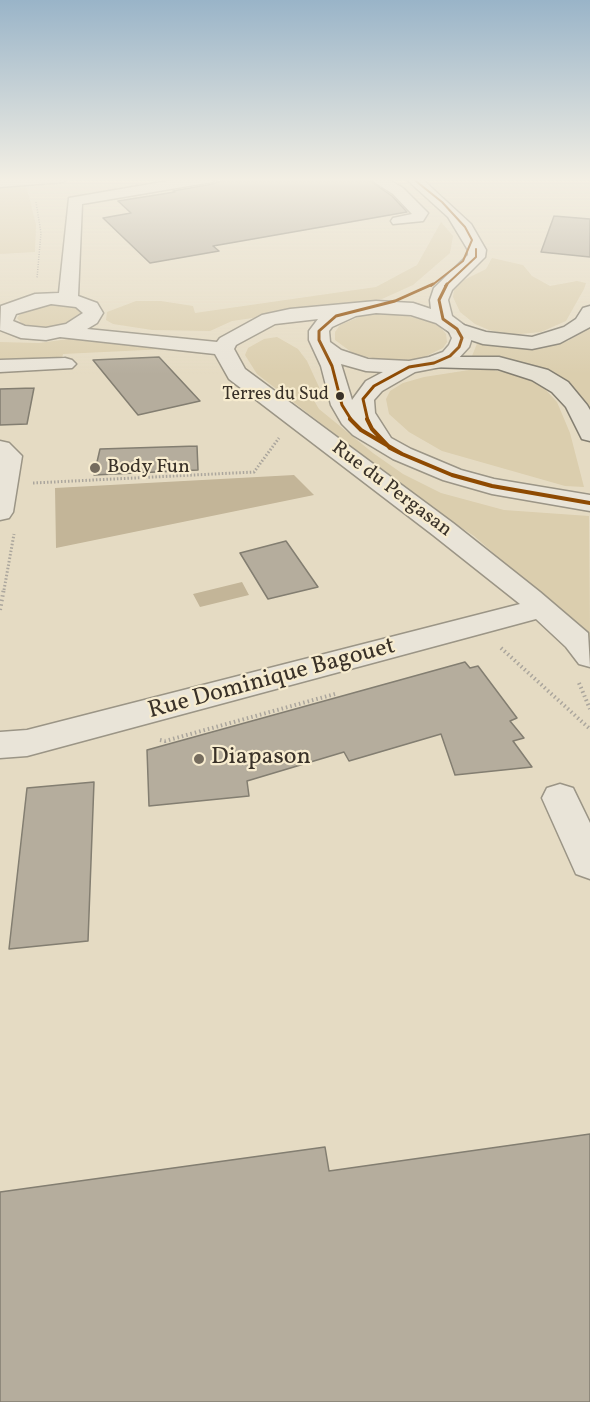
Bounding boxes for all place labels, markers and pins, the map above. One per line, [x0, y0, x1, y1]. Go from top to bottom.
place label: Terres du Sud [222, 385, 329, 407]
marker: Terres du Sud [334, 390, 346, 402]
place label: Body Fun [107, 456, 190, 480]
marker: Body Fun [88, 461, 102, 475]
place label: Diapason [211, 745, 311, 773]
marker: Diapason [192, 752, 206, 766]

